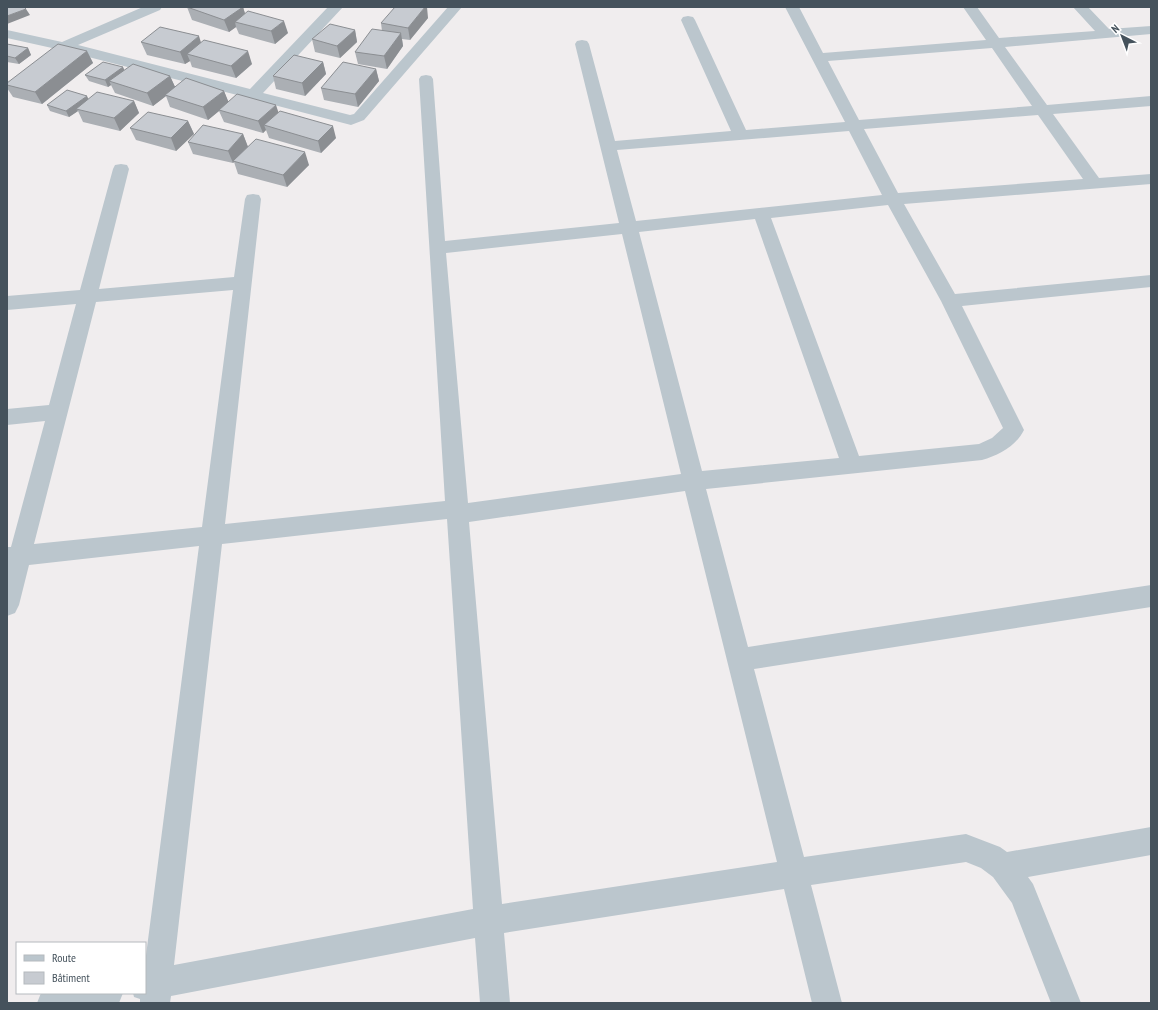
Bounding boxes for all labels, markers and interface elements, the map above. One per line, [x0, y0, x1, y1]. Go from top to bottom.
north arrow [1102, 16, 1142, 56]
text: N [1108, 21, 1122, 36]
legend [16, 942, 146, 994]
text: Route [52, 950, 76, 965]
text: Bâtiment [52, 970, 90, 985]

